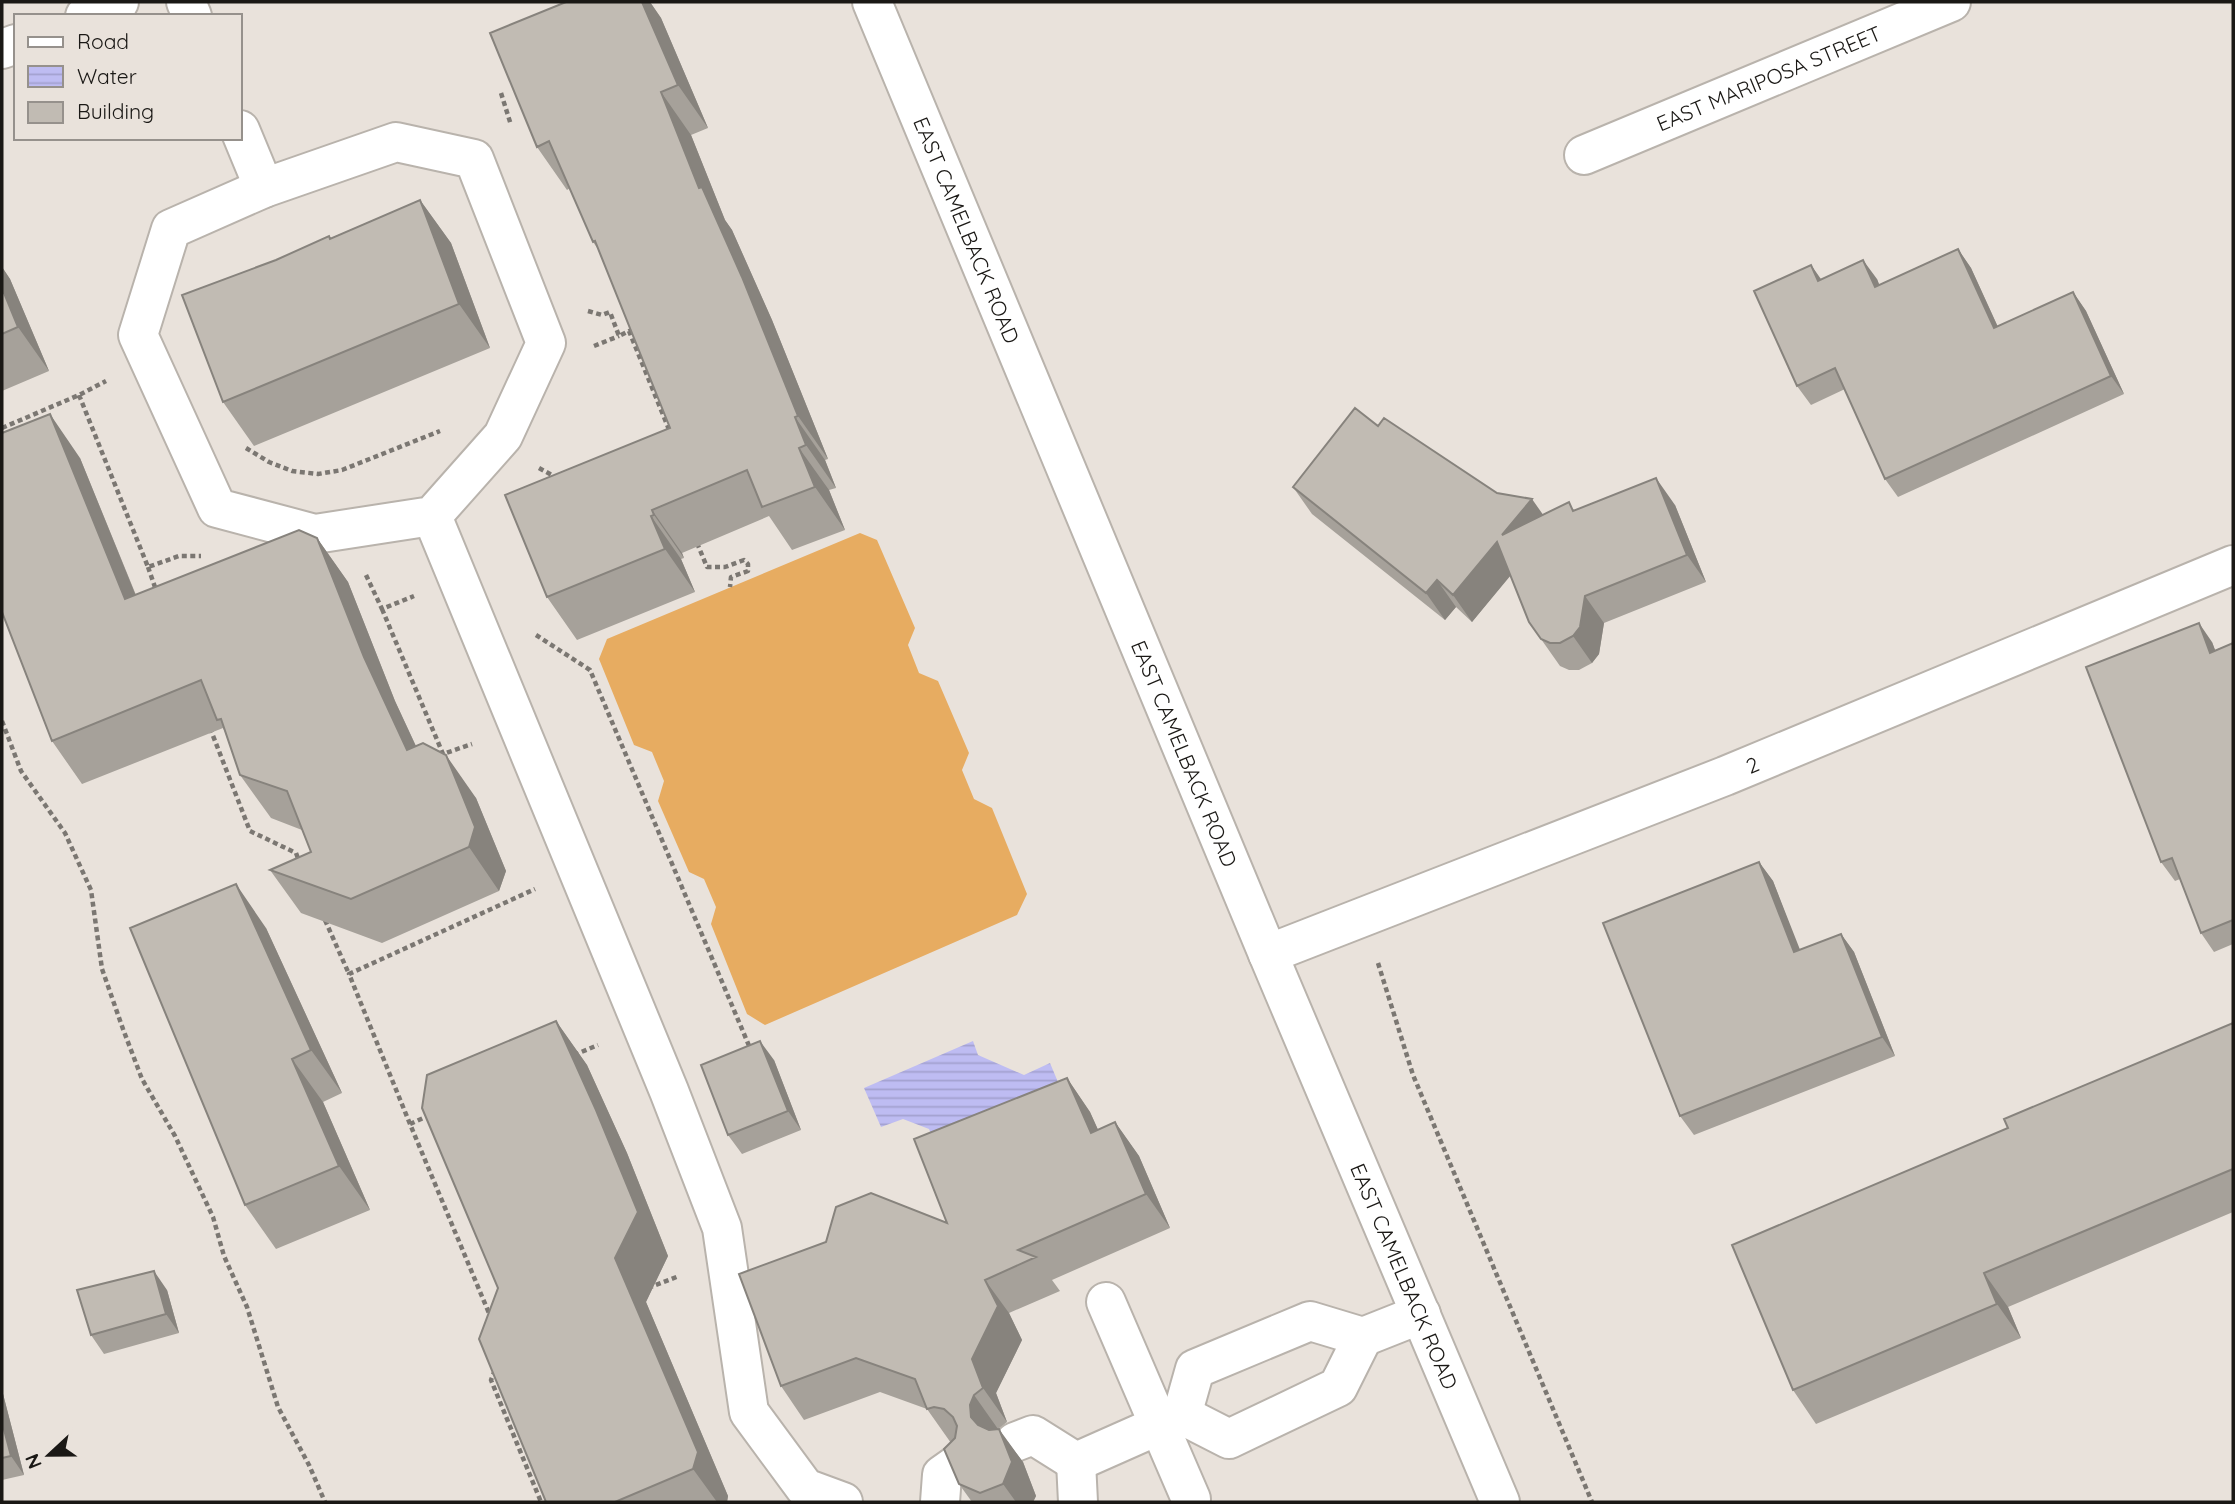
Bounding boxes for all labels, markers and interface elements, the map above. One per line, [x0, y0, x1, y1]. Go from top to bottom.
legend [14, 14, 242, 140]
street label: EAST MARIPOSA STREET [1652, 20, 1885, 136]
text: Road [77, 28, 129, 54]
text: Water [77, 63, 137, 89]
text: Building [77, 98, 154, 124]
street label: EAST CAMELBACK ROAD [908, 113, 1026, 347]
street label: EAST CAMELBACK ROAD [1126, 636, 1243, 871]
street label: 2 [1742, 750, 1763, 779]
street label: EAST CAMELBACK ROAD [1345, 1159, 1464, 1393]
north arrow [14, 1420, 84, 1490]
text: N [19, 1450, 47, 1472]

